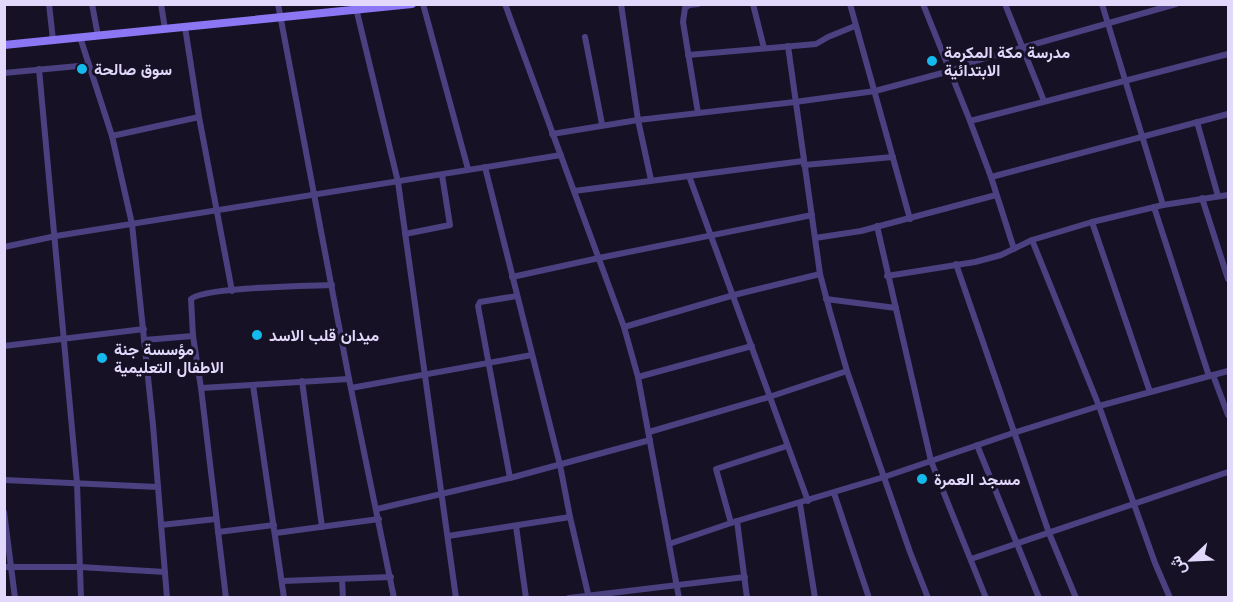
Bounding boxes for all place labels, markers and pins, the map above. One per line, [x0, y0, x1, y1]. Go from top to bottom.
place label: مدرسة مكة المكرمة الابتدائية [944, 43, 1071, 80]
marker: مدرسة مكة المكرمة الابتدائية [925, 54, 939, 68]
place label: سوق صالحة [94, 60, 172, 80]
marker: سوق صالحة [75, 62, 89, 76]
place label: ميدان قلب الاسد [269, 326, 379, 345]
marker: ميدان قلب الاسد [250, 328, 264, 342]
place label: مؤسسة جنة الاطفال التعليمية [114, 340, 224, 377]
marker: مؤسسة جنة الاطفال التعليمية [95, 351, 109, 365]
place label: مسجد العمرة [934, 470, 1021, 490]
marker: مسجد العمرة [915, 472, 929, 486]

